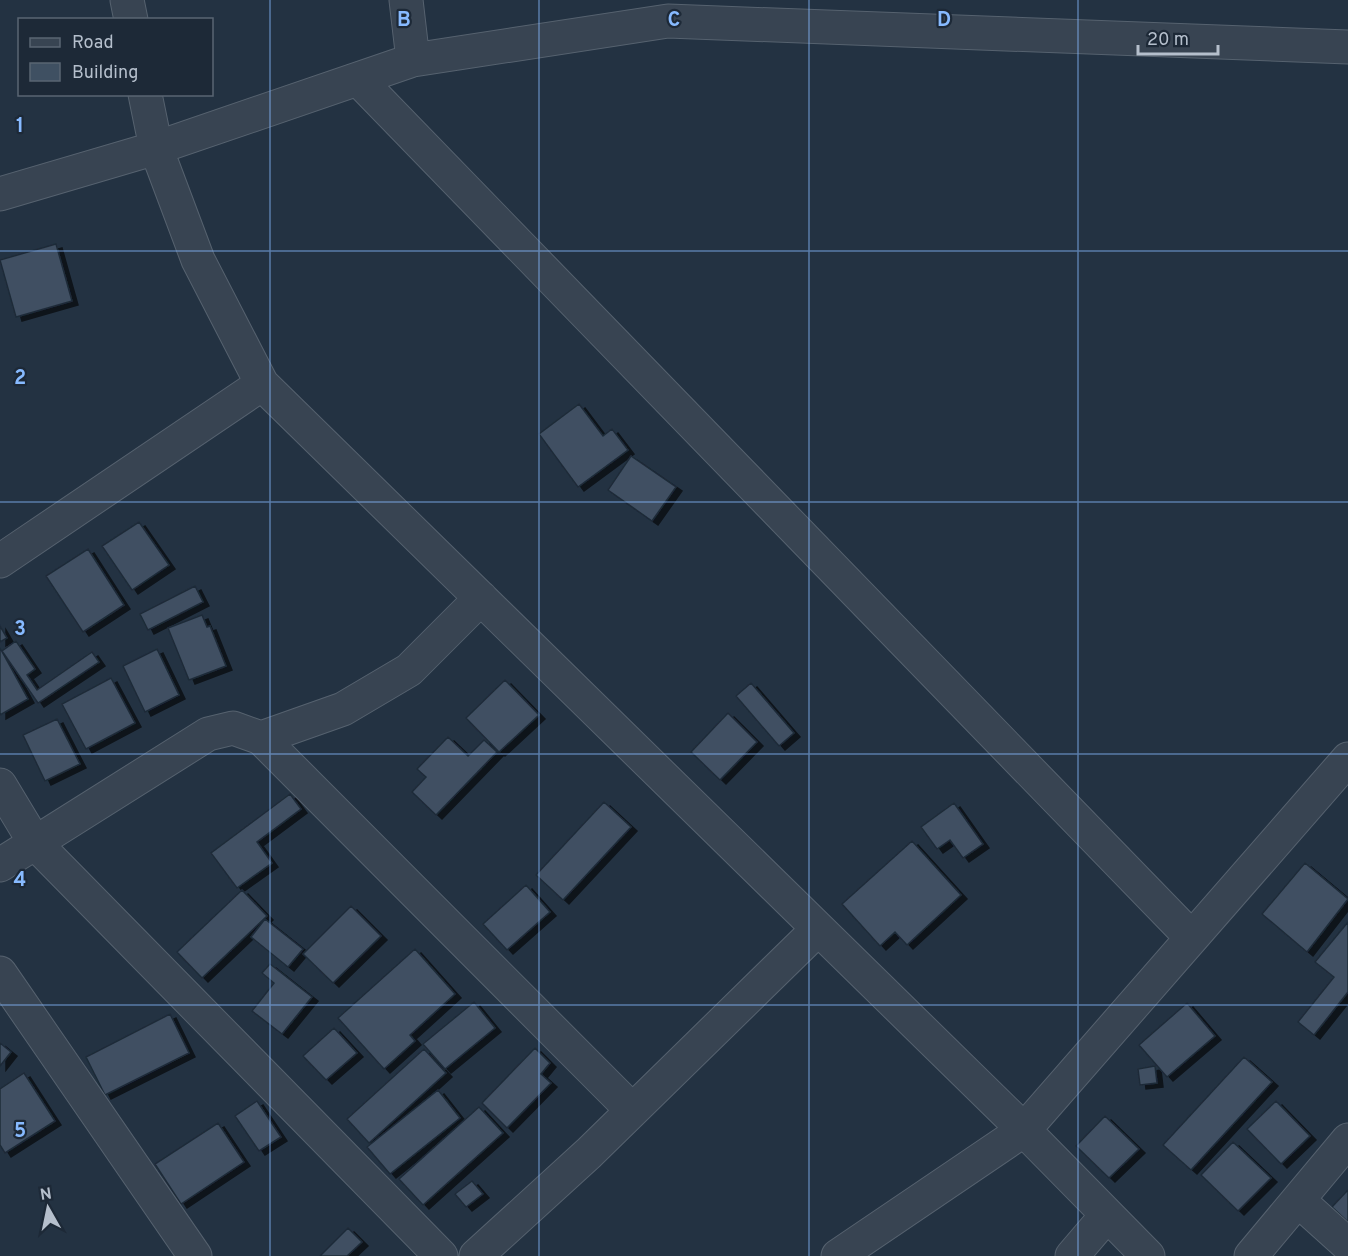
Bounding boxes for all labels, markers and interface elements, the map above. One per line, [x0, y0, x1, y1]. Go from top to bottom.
text: B [397, 8, 411, 34]
text: C [668, 8, 680, 34]
text: D [937, 8, 951, 34]
legend [18, 18, 213, 96]
scale bar [1138, 18, 1218, 56]
text: 20 m [1147, 29, 1189, 52]
text: Road [72, 32, 114, 55]
text: Building [72, 62, 138, 85]
text: 1 [16, 114, 24, 140]
text: 2 [14, 366, 26, 392]
text: 3 [14, 617, 26, 643]
text: 4 [14, 868, 26, 894]
text: 5 [14, 1119, 26, 1145]
north arrow [18, 1178, 78, 1238]
text: N [39, 1184, 53, 1206]

